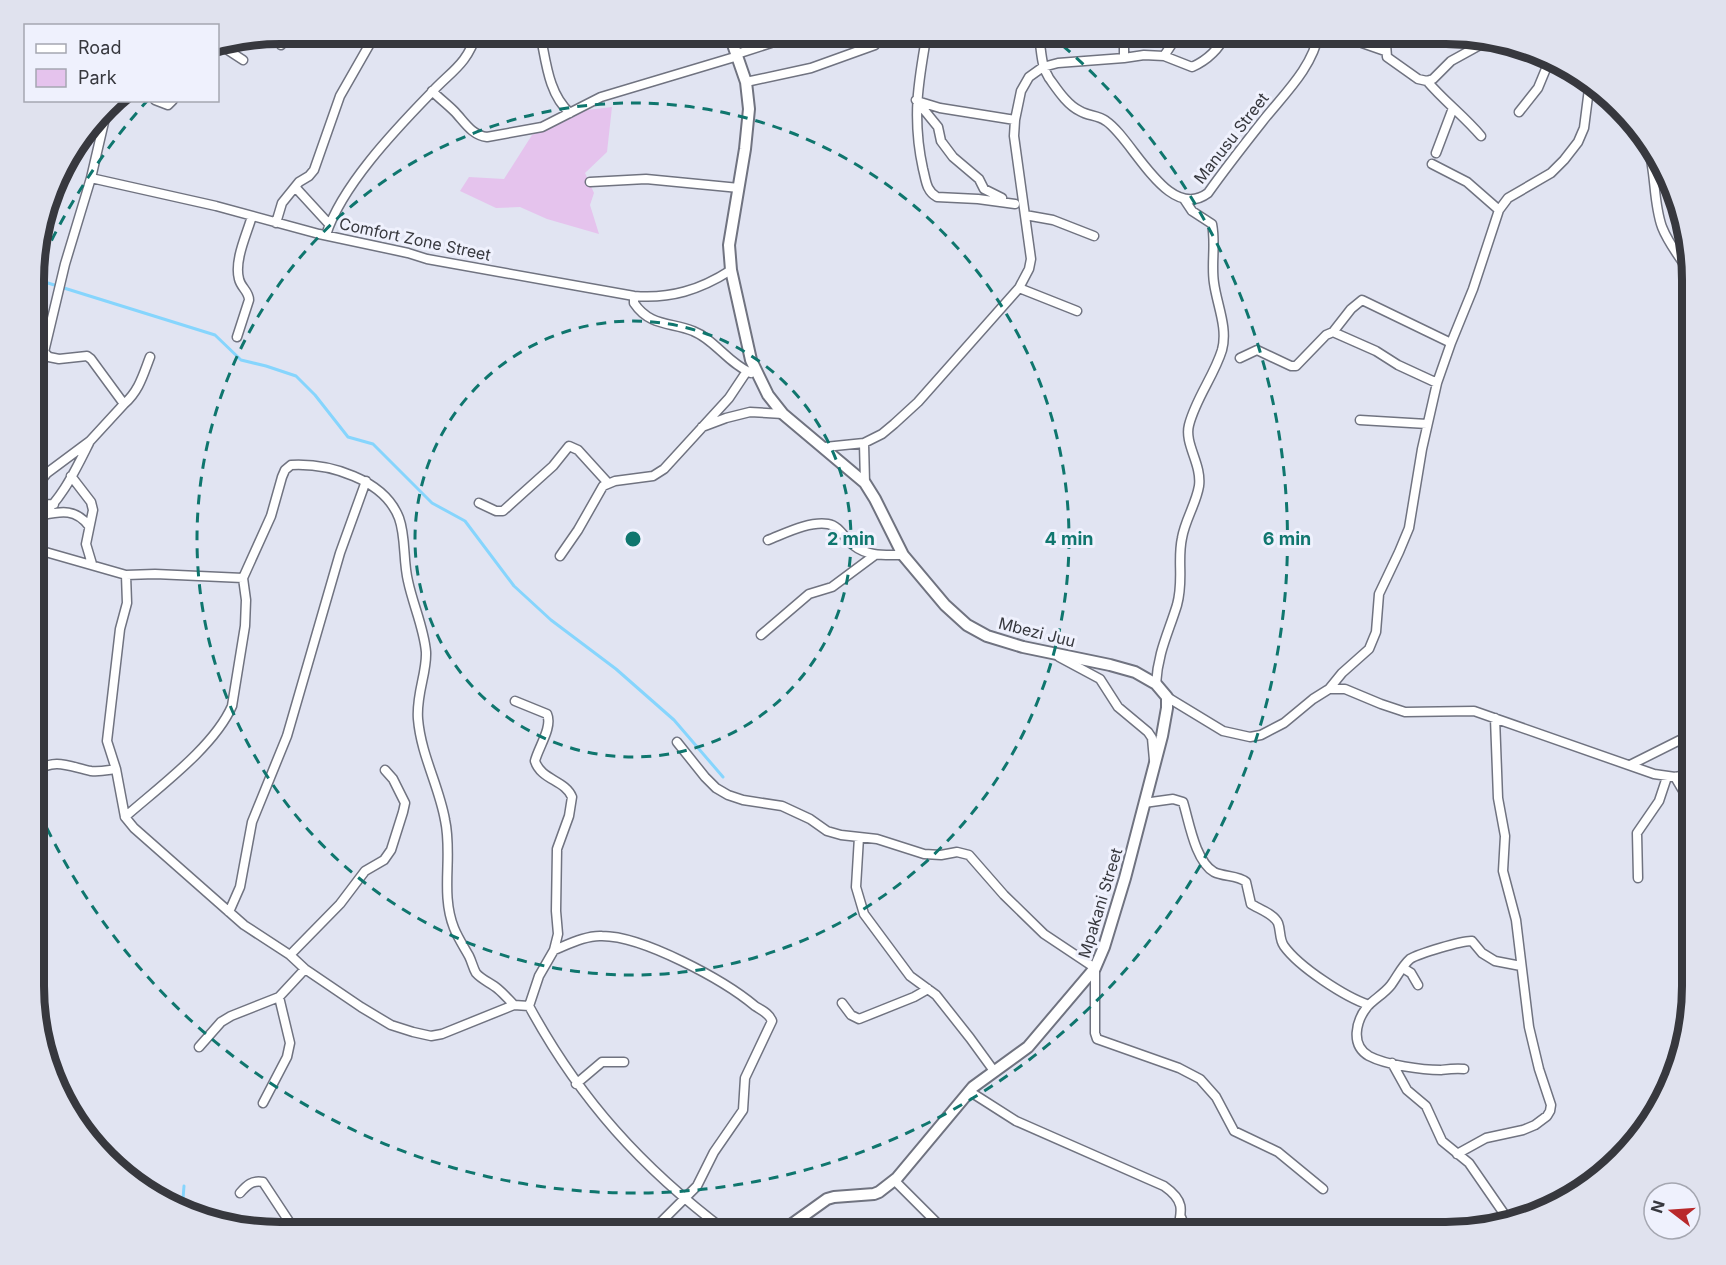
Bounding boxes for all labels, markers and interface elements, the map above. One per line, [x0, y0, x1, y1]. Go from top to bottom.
legend [24, 24, 219, 102]
text: Road [78, 37, 121, 58]
text: Park [78, 67, 117, 88]
street label: Manusu Street [1189, 89, 1273, 187]
street label: Comfort Zone Street [337, 213, 493, 265]
text: 2 min [827, 528, 875, 549]
text: 4 min [1045, 528, 1093, 549]
text: 6 min [1263, 528, 1311, 549]
centre of rings [623, 529, 643, 549]
street label: Mbezi Juu [996, 613, 1078, 651]
street label: Mpakani Street [1074, 845, 1126, 961]
north arrow [1642, 1181, 1702, 1241]
text: N [1646, 1198, 1669, 1215]

